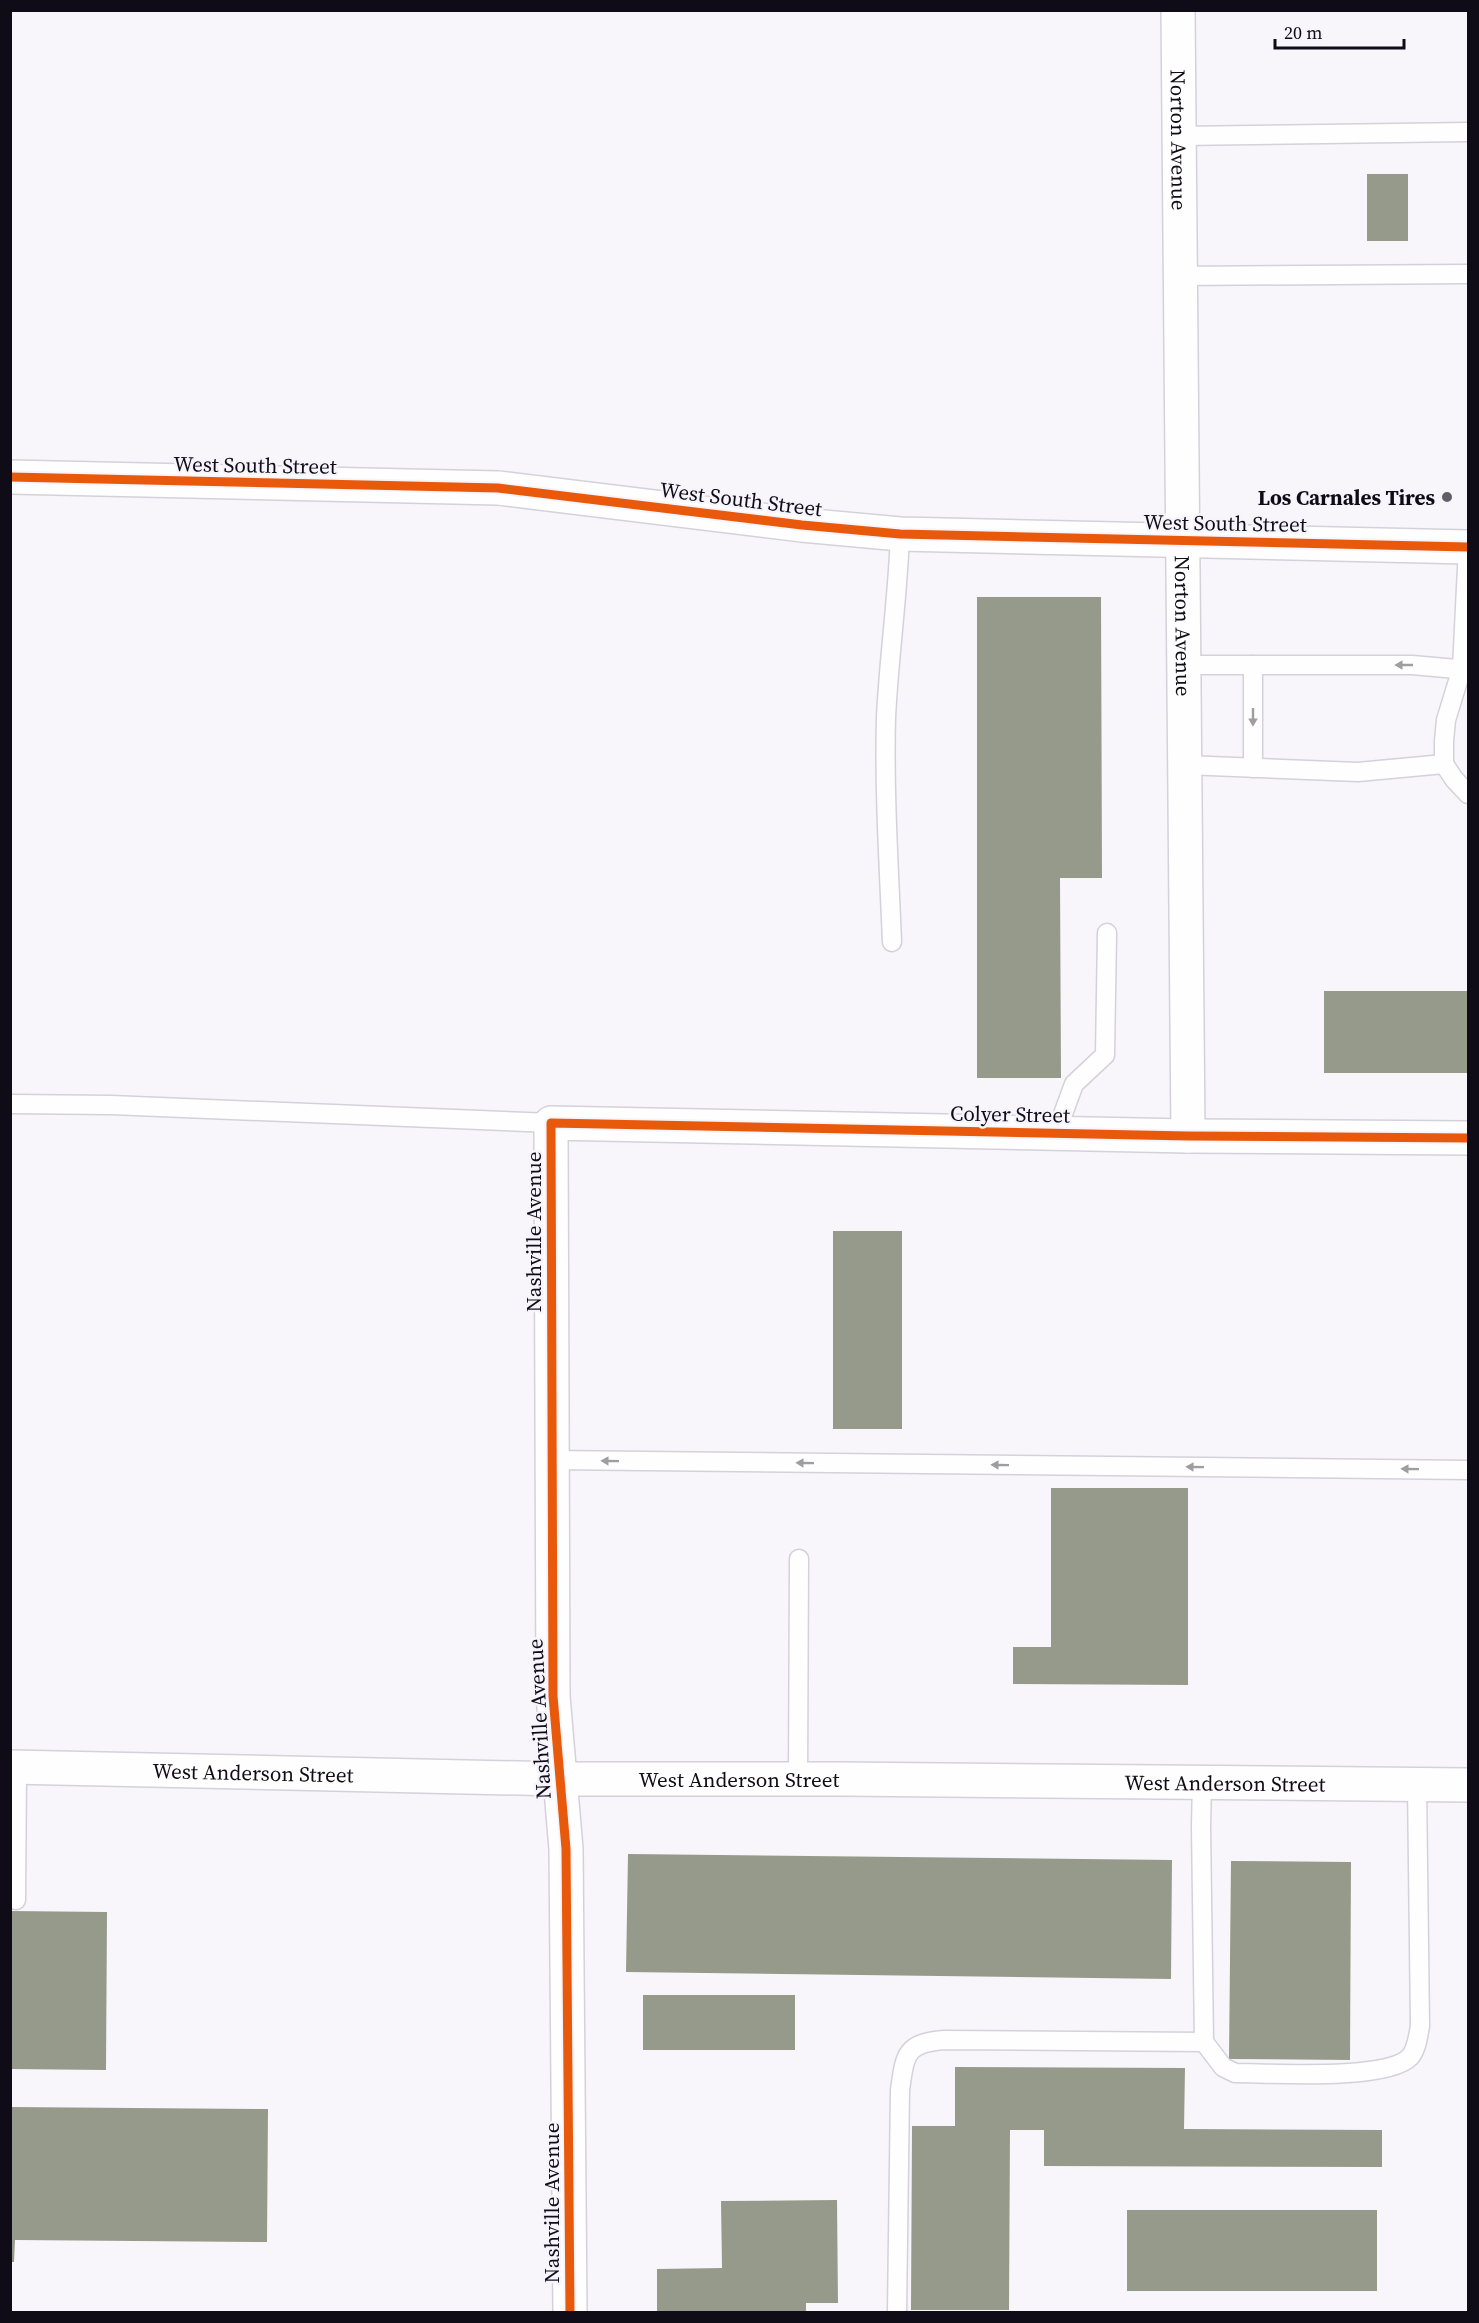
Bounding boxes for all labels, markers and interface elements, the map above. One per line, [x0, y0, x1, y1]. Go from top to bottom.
scale bar [1275, 12, 1404, 50]
text: 20 m [1284, 20, 1322, 45]
street label: Norton Avenue [1164, 69, 1194, 211]
street label: West South Street [173, 449, 337, 481]
street label: West South Street [658, 475, 824, 523]
place label: Los Carnales Tires [1258, 483, 1435, 512]
marker: Los Carnales Tires [1440, 490, 1454, 504]
street label: West South Street [1143, 507, 1307, 539]
street label: Norton Avenue [1168, 555, 1199, 697]
one-way arrow [1394, 660, 1413, 670]
one-way arrow [1249, 707, 1258, 726]
street label: Colyer Street [950, 1098, 1070, 1130]
street label: Nashville Avenue [519, 1152, 548, 1312]
one-way arrow [601, 1456, 620, 1466]
one-way arrow [796, 1458, 815, 1468]
one-way arrow [991, 1460, 1010, 1470]
one-way arrow [1186, 1462, 1205, 1472]
one-way arrow [1401, 1464, 1420, 1474]
street label: Nashville Avenue [520, 1638, 558, 1800]
street label: West Anderson Street [152, 1756, 354, 1789]
street label: West Anderson Street [638, 1765, 840, 1794]
street label: West Anderson Street [1124, 1767, 1326, 1798]
street label: Nashville Avenue [537, 2123, 566, 2283]

